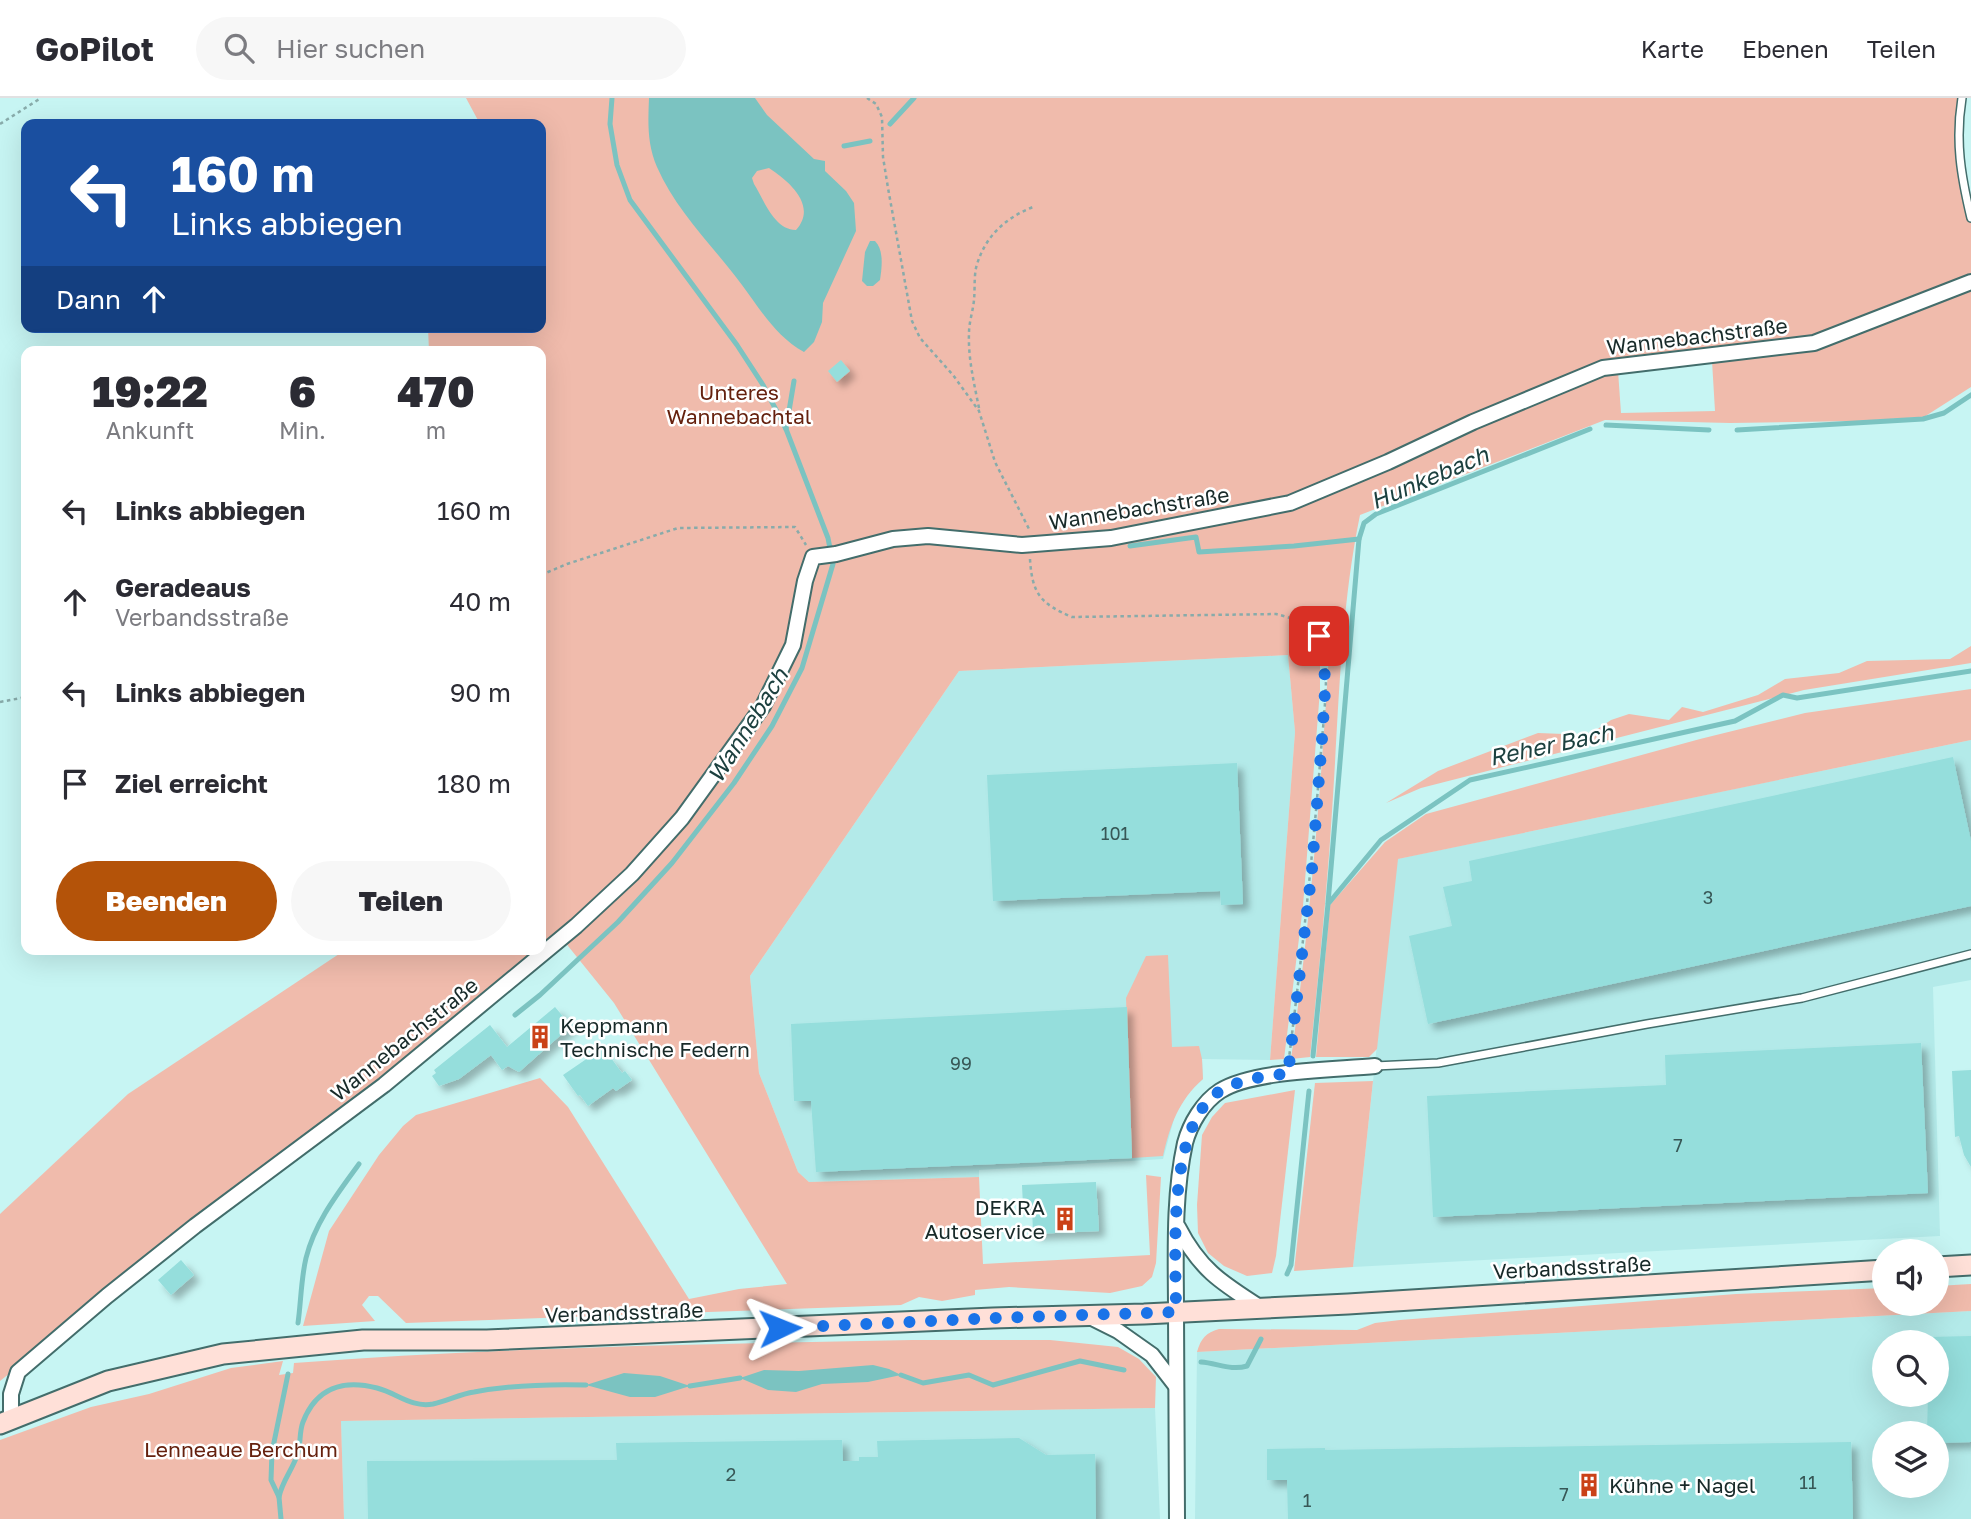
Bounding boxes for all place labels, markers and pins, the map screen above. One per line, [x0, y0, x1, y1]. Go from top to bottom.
pin [1289, 606, 1349, 666]
place label: Keppmann Technische Federn [560, 1012, 750, 1062]
building icon: Keppmann Technische Federn [526, 1023, 554, 1051]
place label: DEKRA Autoservice [925, 1194, 1045, 1244]
building icon: DEKRA Autoservice [1051, 1205, 1079, 1233]
building icon: Kühne + Nagel [1575, 1471, 1603, 1499]
place label: Kühne + Nagel [1609, 1472, 1755, 1498]

